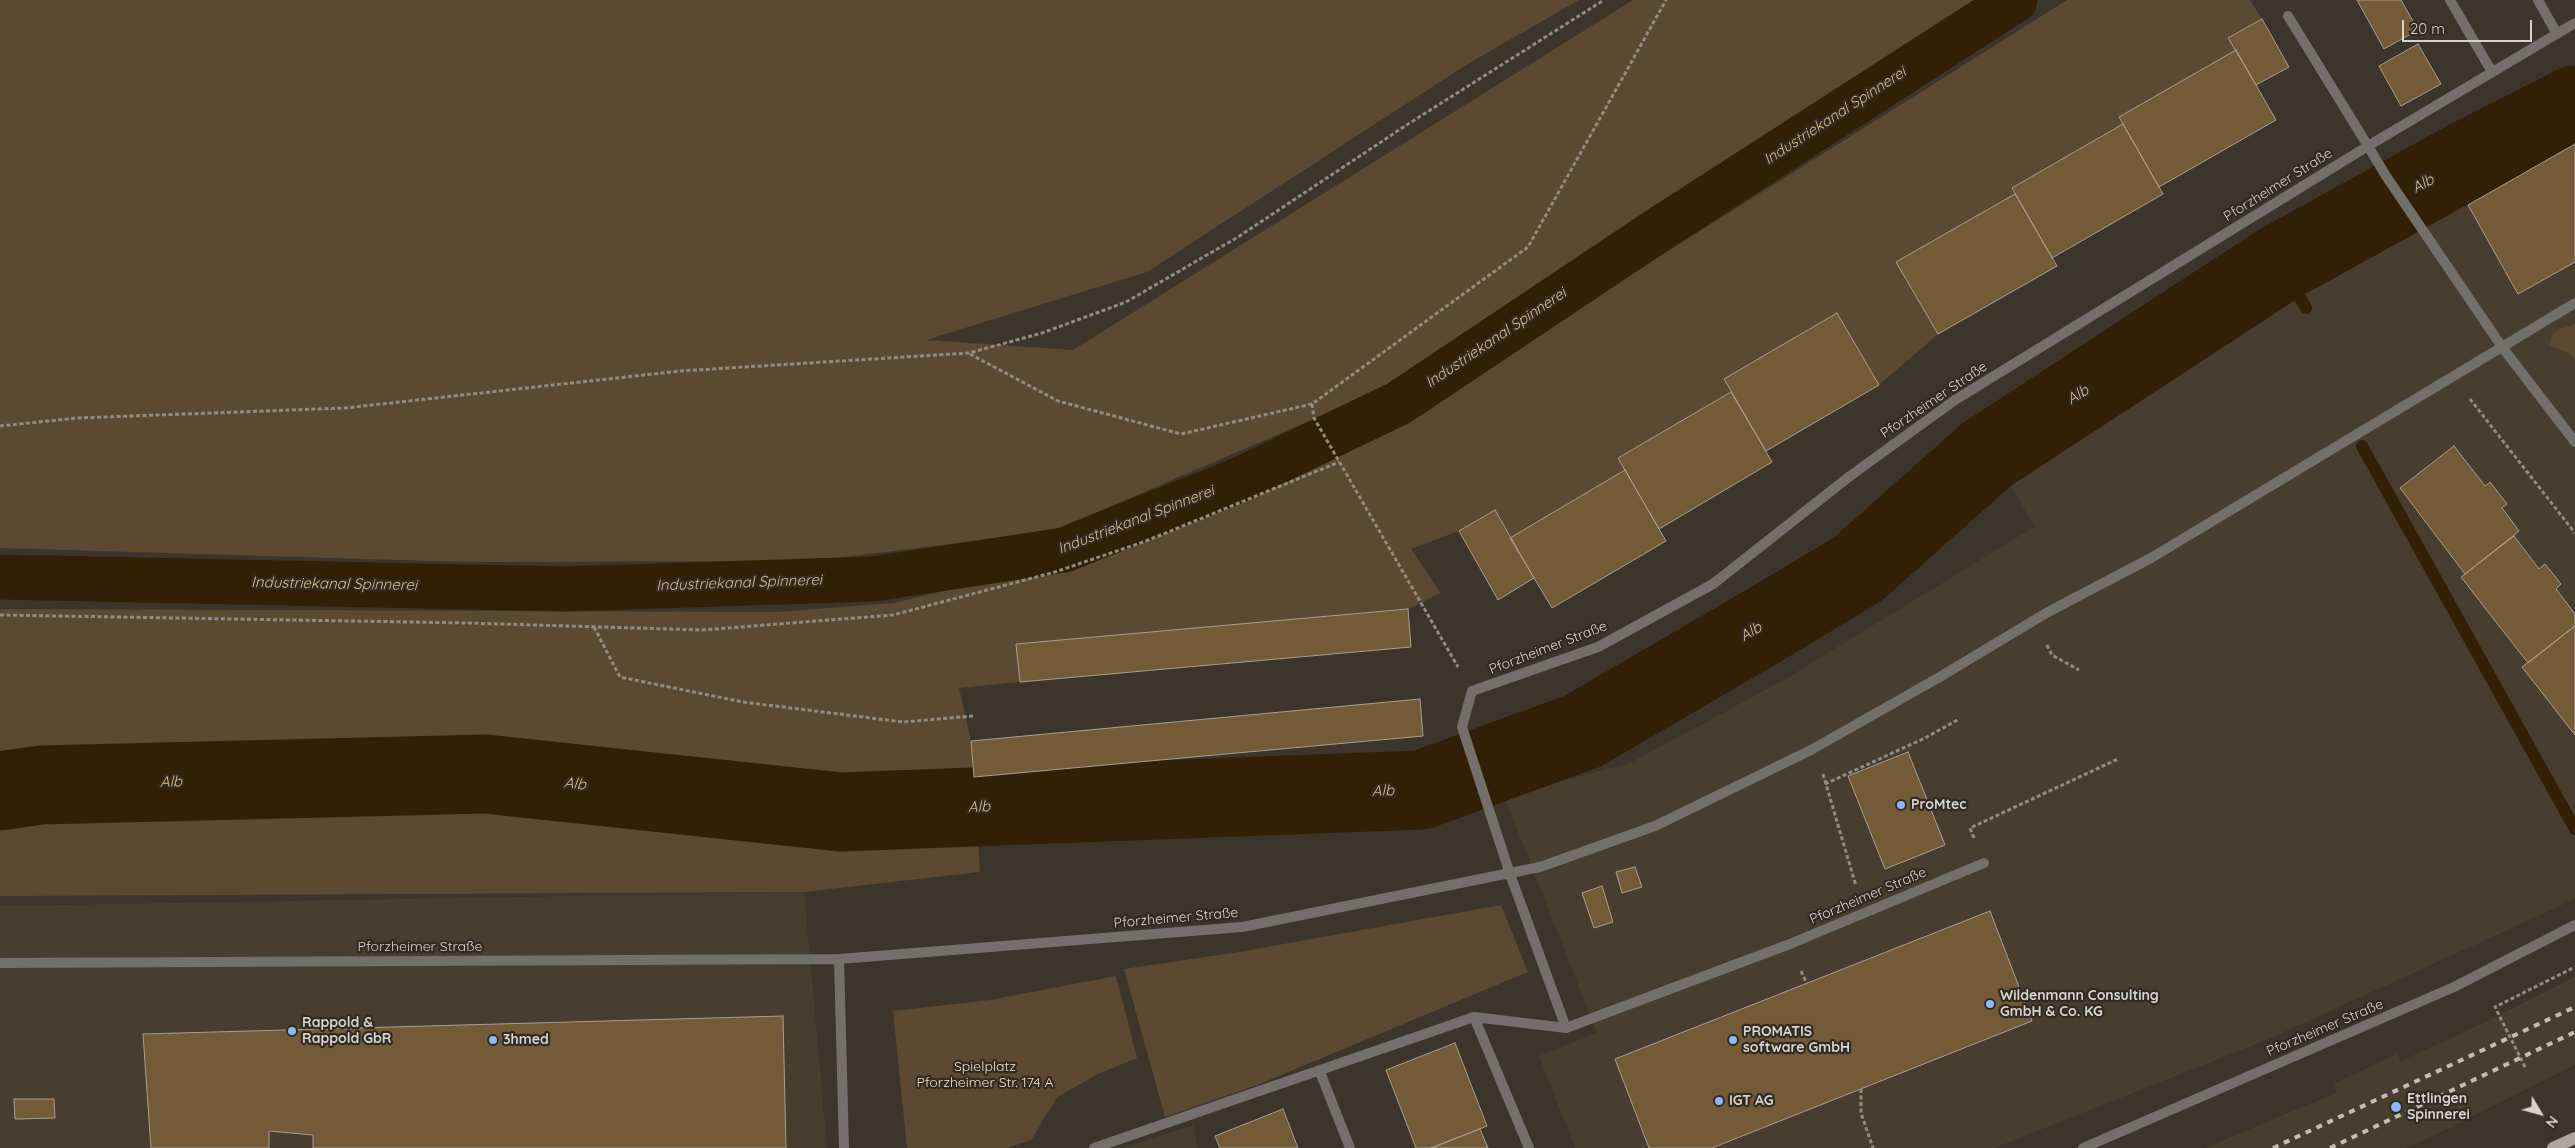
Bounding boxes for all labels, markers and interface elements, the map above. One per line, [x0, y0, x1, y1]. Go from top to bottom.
scale bar [2405, 10, 2535, 42]
text: 20 m [2410, 19, 2445, 38]
water label: Industriekanal Spinnerei [1761, 63, 1909, 169]
street label: Pforzheimer Straße [2221, 145, 2335, 225]
water label: Alb [2409, 171, 2437, 197]
water label: Industriekanal Spinnerei [1422, 284, 1570, 392]
street label: Pforzheimer Straße [1877, 358, 1991, 442]
water label: Alb [2064, 381, 2092, 409]
water label: Industriekanal Spinnerei [1055, 482, 1217, 558]
water label: Industriekanal Spinnerei [656, 571, 822, 595]
water label: Industriekanal Spinnerei [251, 574, 417, 594]
street label: Pforzheimer Straße [1487, 618, 1609, 678]
water label: Alb [1737, 619, 1765, 645]
water label: Alb [160, 773, 182, 791]
water label: Alb [563, 774, 587, 794]
water label: Alb [1372, 782, 1394, 800]
place label: ProMtec [1911, 797, 1967, 813]
water label: Alb [968, 798, 990, 816]
marker: ProMtec [1895, 799, 1907, 811]
street label: Pforzheimer Straße [1807, 864, 1929, 928]
street label: Pforzheimer Straße [1113, 904, 1239, 932]
street label: Pforzheimer Straße [358, 939, 482, 955]
place label: Wildenmann Consulting GmbH & Co. KG [2000, 988, 2159, 1020]
street label: Pforzheimer Straße [2264, 996, 2386, 1060]
marker: Wildenmann Consulting GmbH & Co. KG [1984, 998, 1996, 1010]
place label: Rappold & Rappold GbR [302, 1015, 391, 1048]
place label: PROMATIS software GmbH [1743, 1024, 1850, 1056]
marker: Rappold & Rappold GbR [286, 1025, 298, 1037]
place label: 3hmed [503, 1032, 549, 1048]
marker: 3hmed [487, 1034, 499, 1046]
marker: PROMATIS software GmbH [1727, 1034, 1739, 1046]
park label: Spielplatz Pforzheimer Str. 174 A [916, 1059, 1054, 1092]
north arrow [2515, 1088, 2565, 1138]
place label: Ettlingen Spinnerei [2407, 1091, 2470, 1124]
place label: IGT AG [1729, 1093, 1774, 1109]
marker: IGT AG [1713, 1095, 1725, 1107]
marker: Ettlingen Spinnerei [2389, 1100, 2403, 1114]
text: N [2542, 1112, 2562, 1132]

